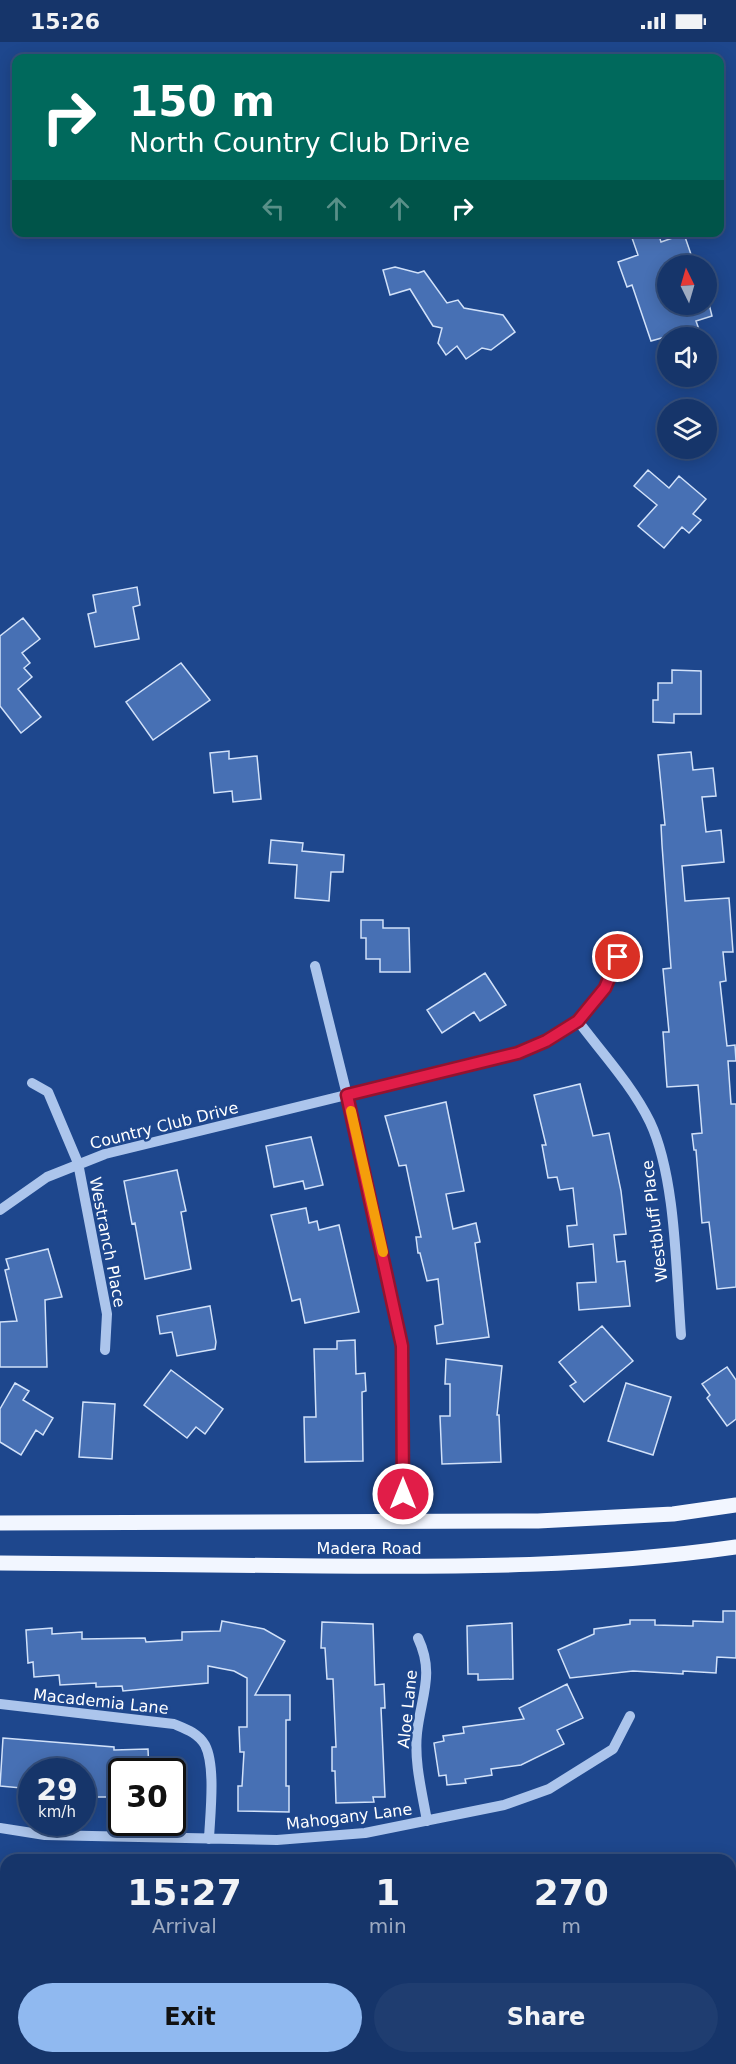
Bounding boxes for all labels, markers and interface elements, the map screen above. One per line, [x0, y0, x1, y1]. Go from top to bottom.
text: 15:26 [30, 9, 100, 34]
text: 150 m [129, 77, 275, 126]
icon: right [30, 78, 108, 156]
text: North Country Club Drive [129, 127, 470, 158]
icon: left [257, 192, 290, 225]
icon: ahead [320, 192, 353, 225]
icon: ahead [383, 192, 416, 225]
icon: right [446, 192, 479, 225]
north arrow [657, 255, 717, 315]
map controls [657, 255, 717, 459]
button: sound [657, 327, 717, 387]
button: layers [657, 399, 717, 459]
pin [592, 931, 643, 982]
icon: arrive [601, 940, 634, 973]
street label: Country Club Drive [88, 1098, 240, 1153]
street label: Westbluff Place [638, 1159, 671, 1283]
street label: Westranch Place [86, 1175, 129, 1309]
position arrow [371, 1462, 435, 1526]
street label: Madera Road [316, 1539, 422, 1558]
street label: Aloe Lane [394, 1669, 421, 1749]
street label: Macademia Lane [32, 1685, 169, 1718]
speed limit sign: 30 [108, 1758, 186, 1836]
text: 29 [36, 1772, 78, 1807]
street label: Mahogany Lane [285, 1799, 413, 1834]
text: km/h [38, 1803, 76, 1821]
text: 15:27 [127, 1872, 242, 1913]
text: 1 [375, 1872, 400, 1913]
text: 270 [534, 1872, 609, 1913]
text: Arrival [152, 1914, 217, 1938]
text: min [369, 1914, 407, 1938]
text: m [562, 1914, 581, 1938]
button: Exit [18, 1983, 362, 2052]
button: Share [374, 1983, 718, 2052]

